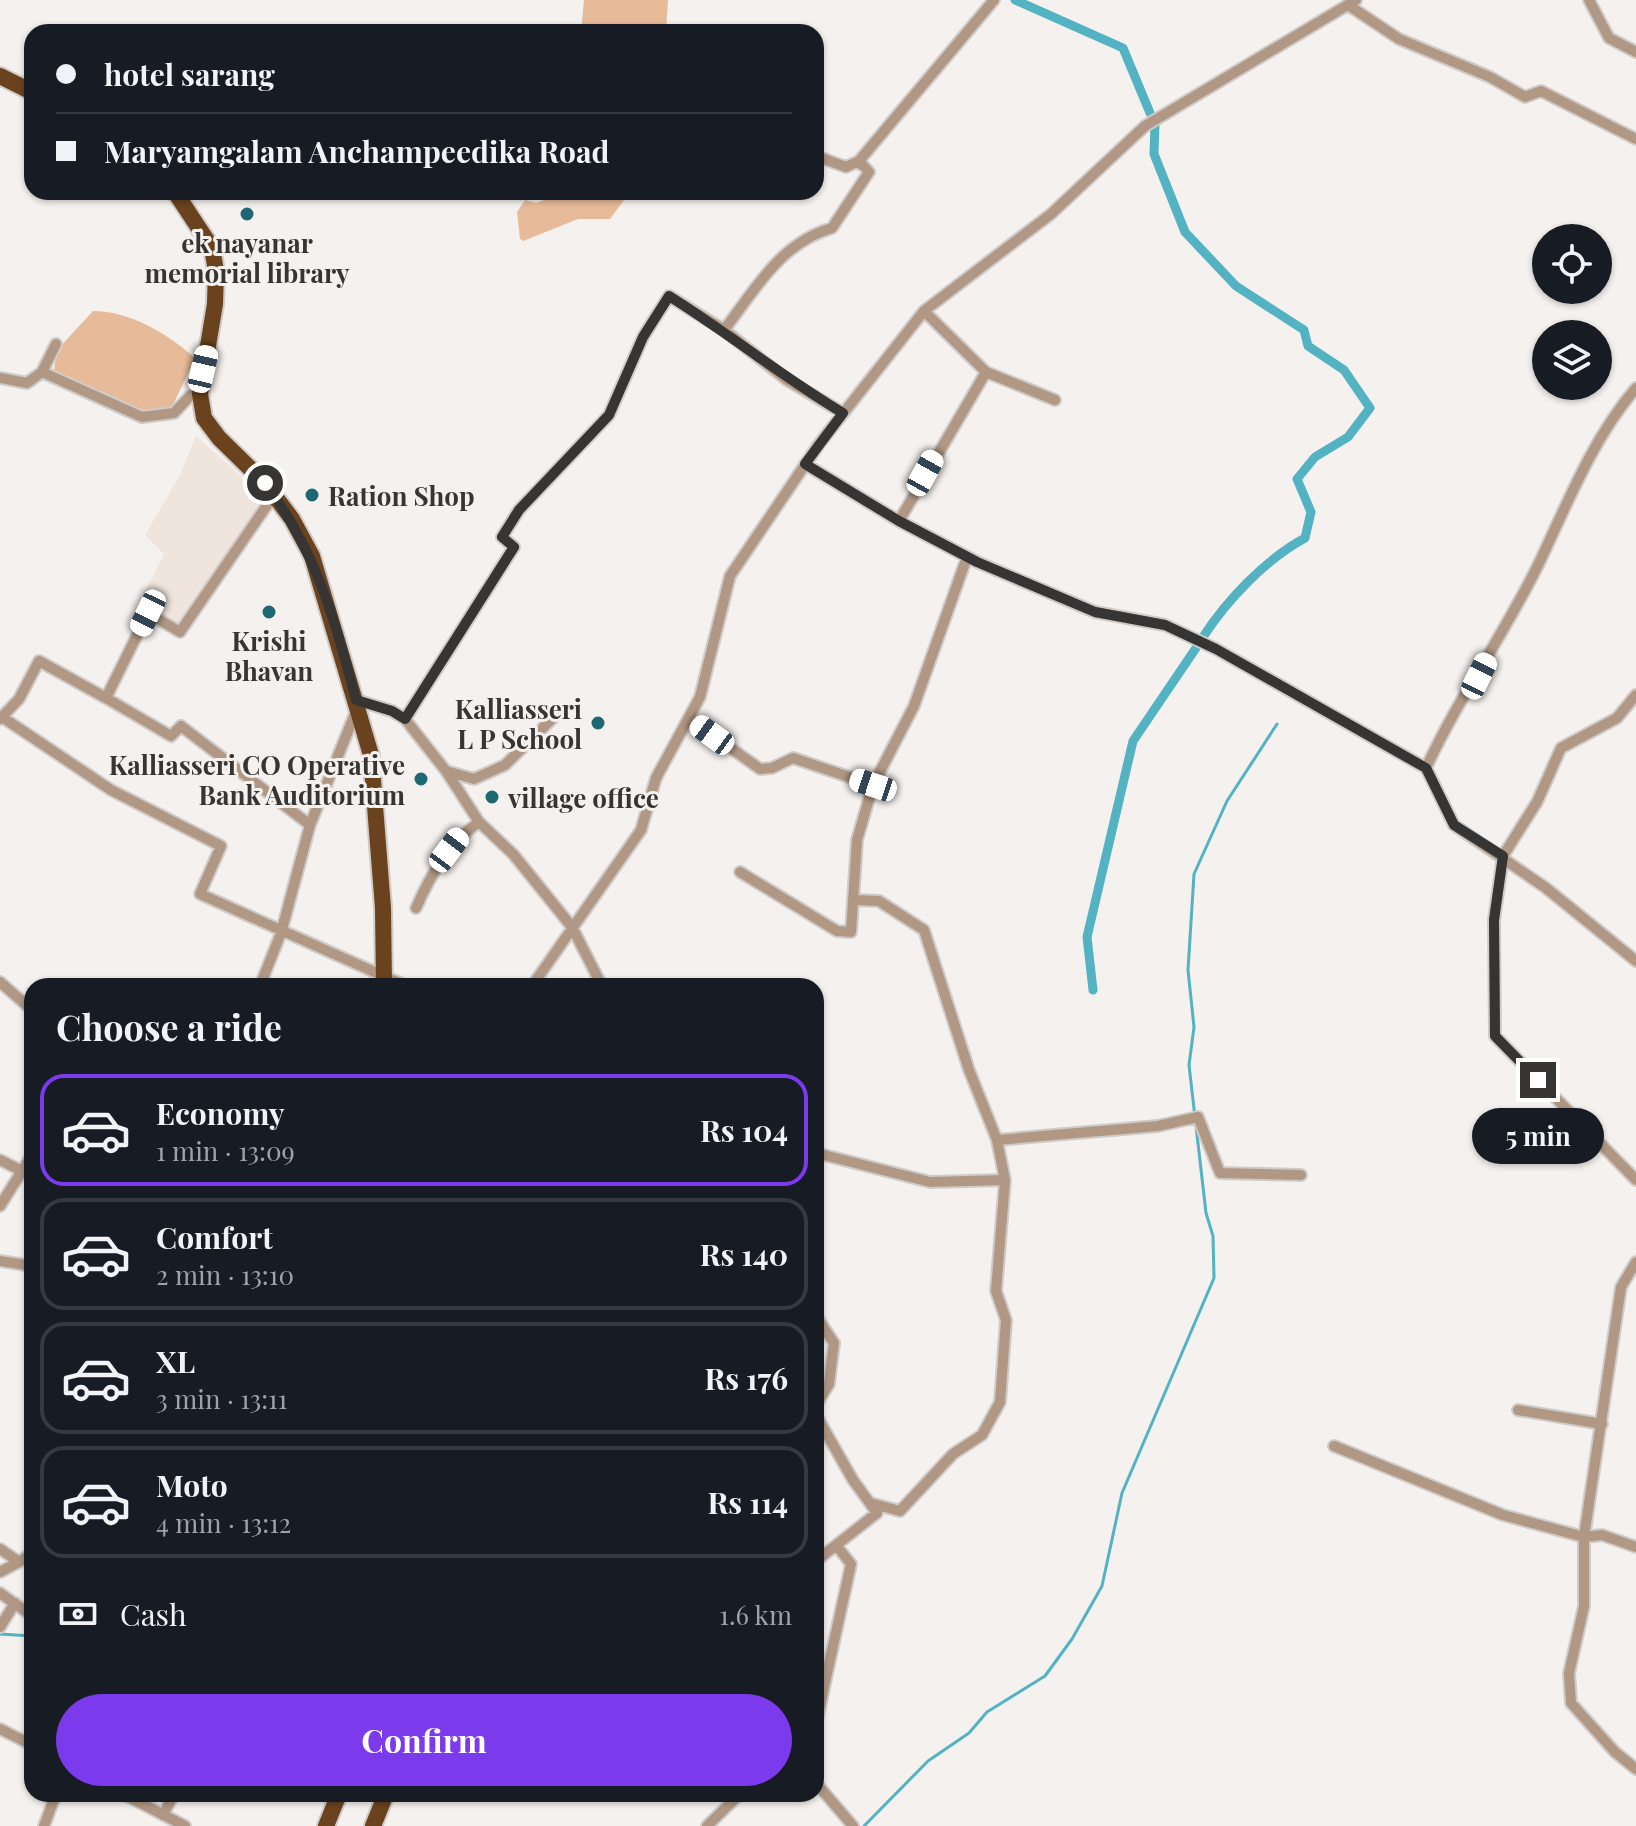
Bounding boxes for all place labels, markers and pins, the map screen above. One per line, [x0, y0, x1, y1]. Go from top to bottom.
marker: ek nayanar memorial library [238, 205, 256, 223]
place label: ek nayanar memorial library [144, 225, 350, 290]
place label: Ration Shop [328, 478, 475, 513]
marker: Ration Shop [303, 486, 321, 504]
marker: Krishi Bhavan [260, 603, 278, 621]
place label: Krishi Bhavan [225, 623, 313, 688]
place label: Kalliasseri L P School [455, 691, 582, 756]
marker: Kalliasseri L P School [589, 714, 607, 732]
place label: Kalliasseri CO Operative Bank Auditorium [109, 747, 405, 812]
marker: Kalliasseri CO Operative Bank Auditorium [412, 770, 430, 788]
place label: village office [507, 780, 659, 815]
marker: village office [483, 788, 501, 806]

